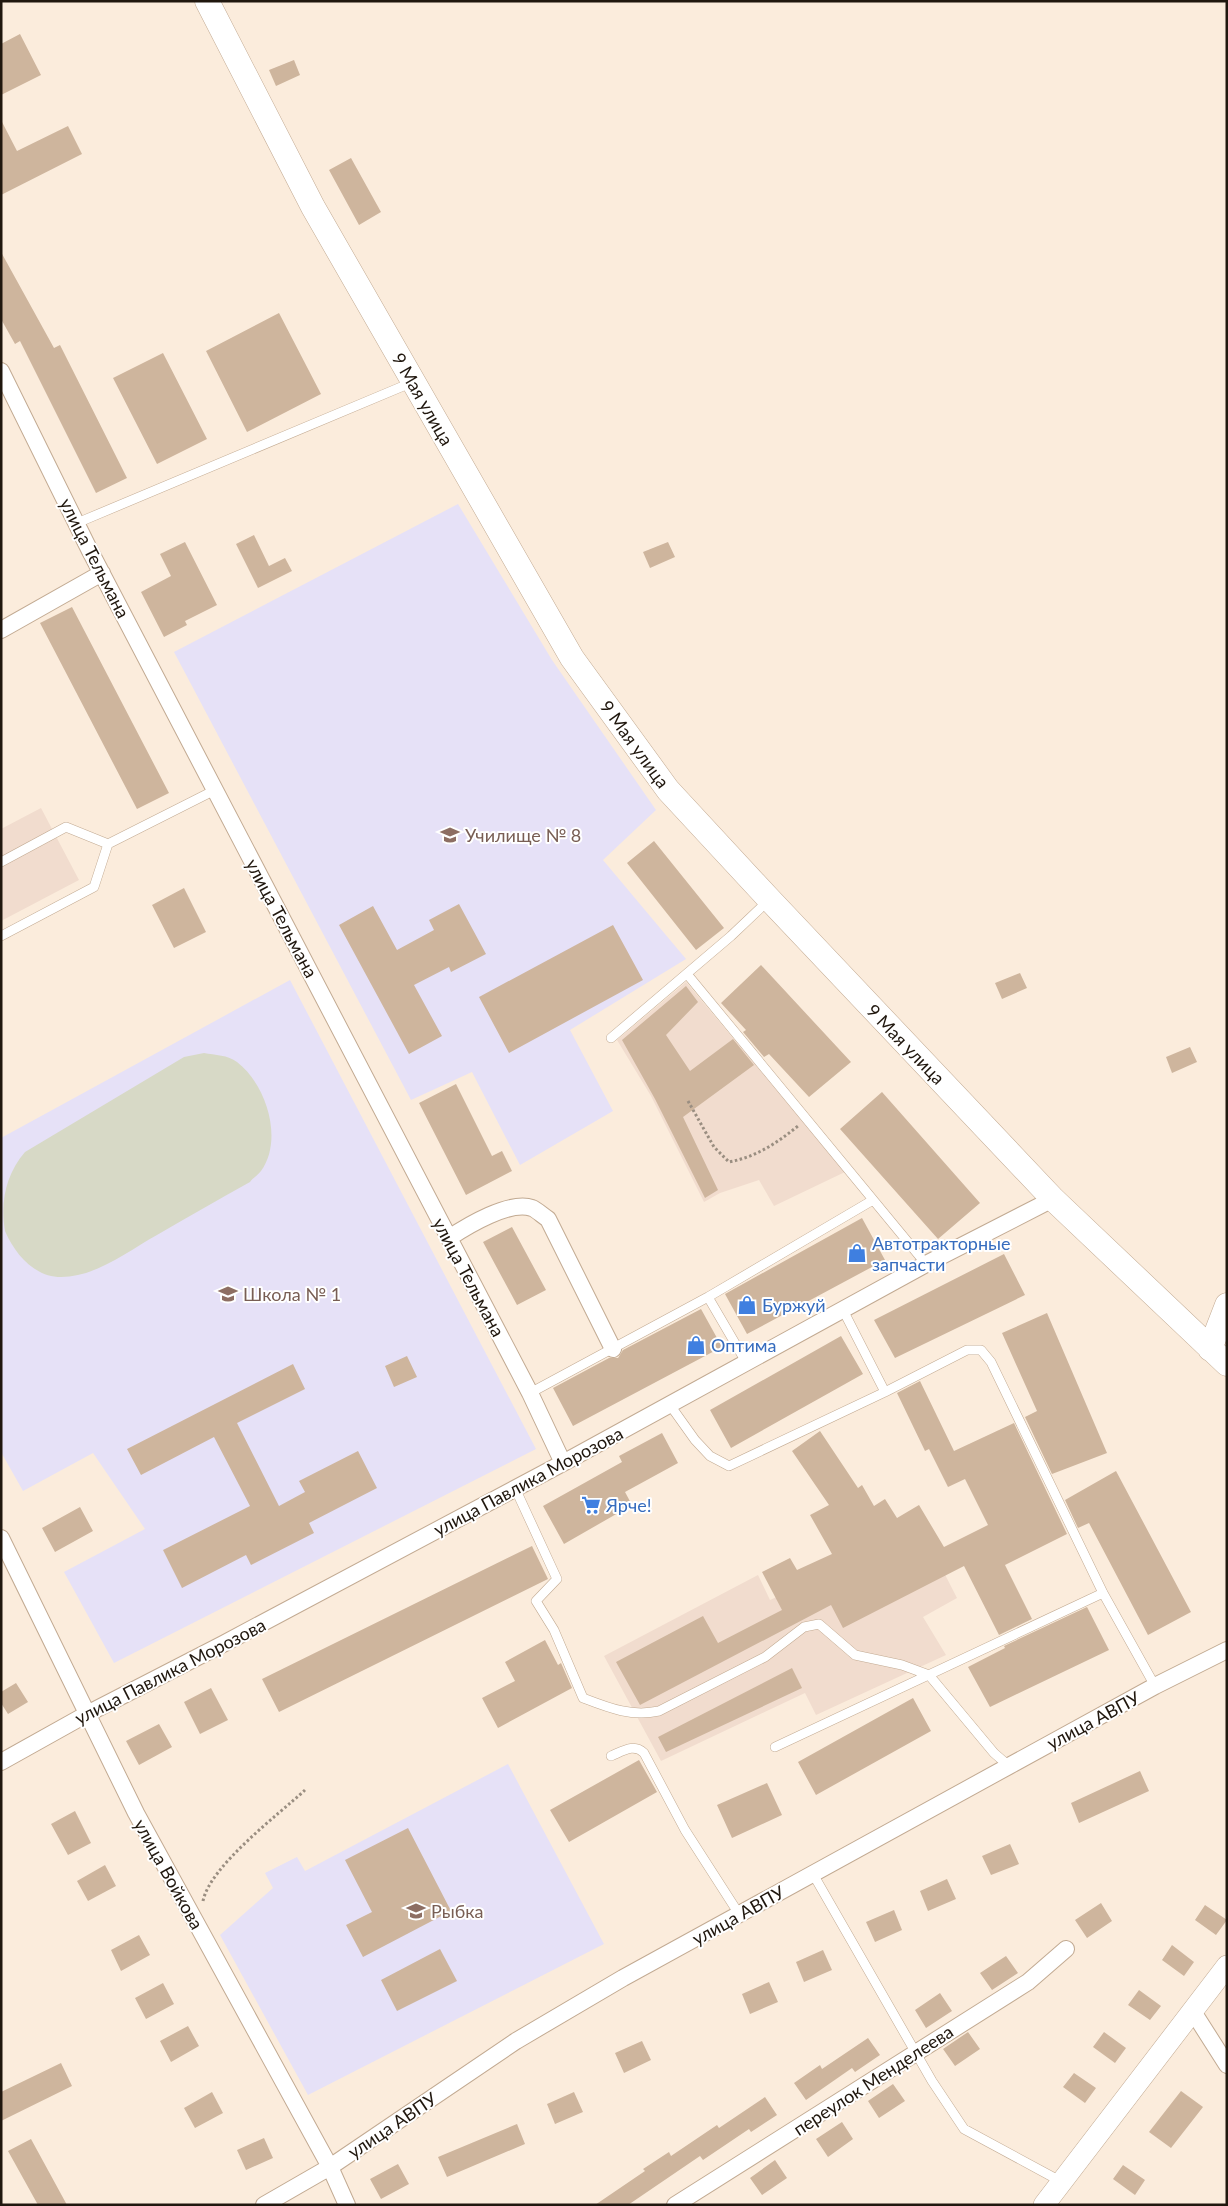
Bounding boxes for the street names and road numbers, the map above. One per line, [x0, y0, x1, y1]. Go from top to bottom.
street label: 9 Мая улица [388, 349, 458, 449]
street label: улица Тельмана [55, 494, 135, 622]
street label: 9 Мая улица [596, 696, 674, 792]
street label: улица Тельмана [241, 855, 323, 981]
street label: 9 Мая улица [862, 999, 950, 1089]
street label: улица Тельмана [428, 1214, 510, 1340]
street label: улица Павлика Морозова [430, 1422, 626, 1540]
street label: улица Павлика Морозова [71, 1613, 269, 1729]
street label: улица АВПУ [1043, 1686, 1144, 1754]
street label: улица Войкова [130, 1815, 208, 1933]
street label: улица АВПУ [688, 1880, 789, 1949]
street label: переулок Менделеева [789, 2020, 957, 2140]
street label: улица АВПУ [344, 2087, 441, 2163]

